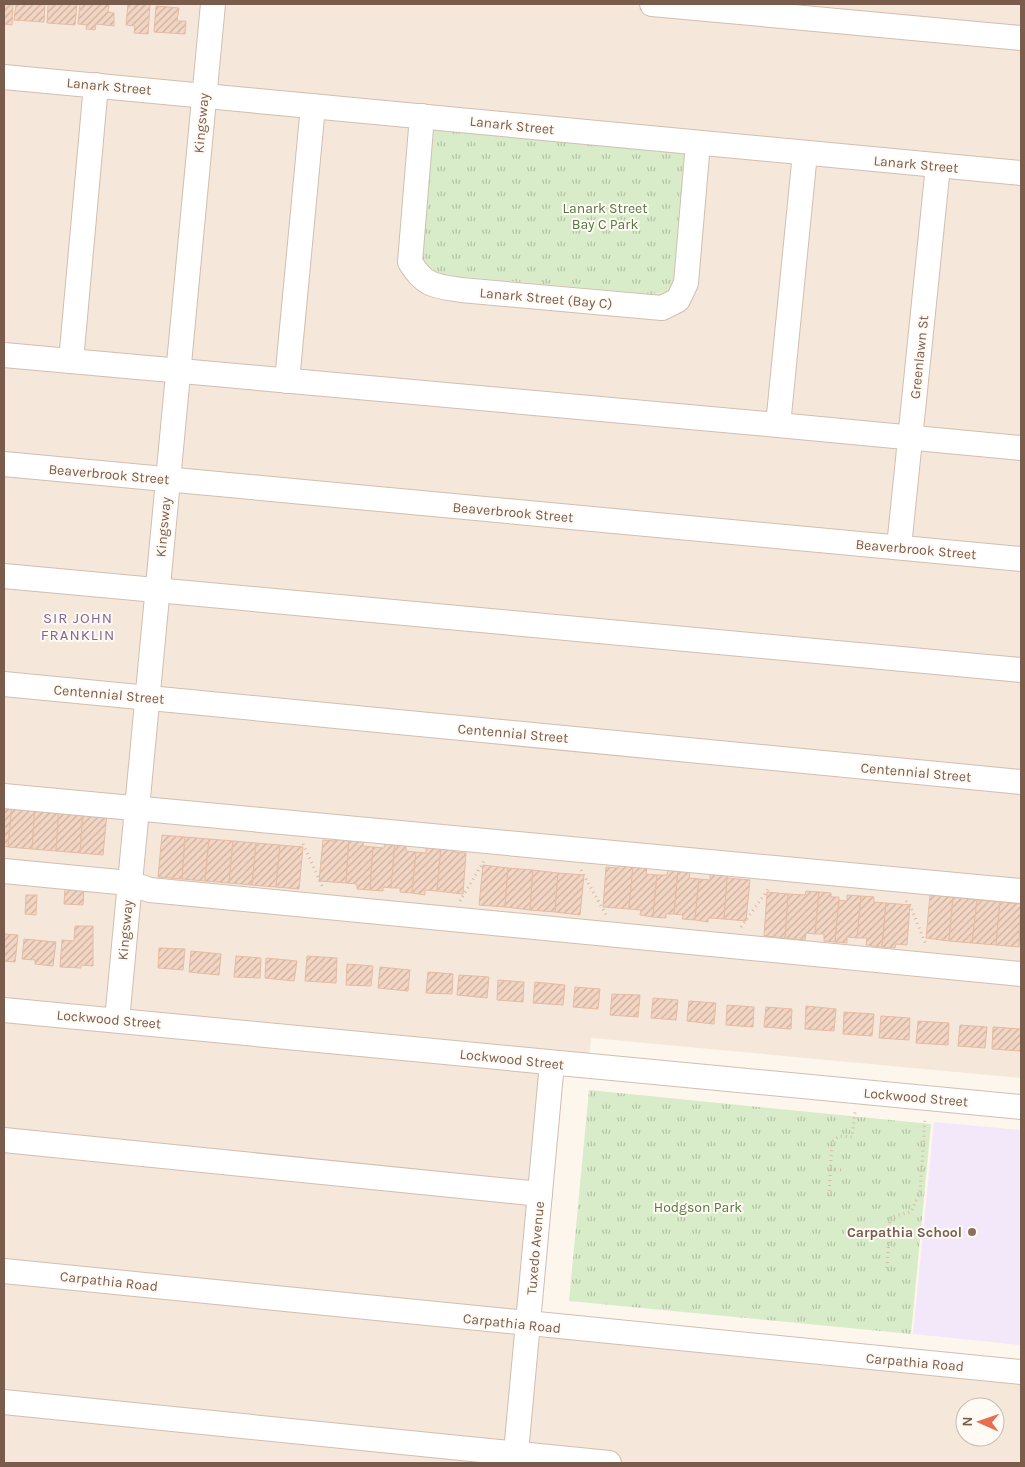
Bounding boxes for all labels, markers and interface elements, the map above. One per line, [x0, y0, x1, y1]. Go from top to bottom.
street label: Lanark Street [66, 74, 152, 99]
street label: Kingsway [190, 92, 213, 154]
street label: Lanark Street [469, 113, 555, 138]
street label: Lanark Street [873, 152, 959, 177]
park label: Lanark Street Bay C Park [562, 200, 648, 233]
street label: Lanark Street (Bay C) [479, 284, 613, 313]
street label: Greenlawn St [907, 314, 932, 400]
street label: Beaverbrook Street [48, 461, 170, 488]
street label: Kingsway [152, 496, 175, 558]
street label: Beaverbrook Street [452, 499, 574, 526]
street label: Beaverbrook Street [855, 536, 977, 563]
district label: SIR JOHN FRANKLIN [41, 609, 115, 644]
street label: Centennial Street [53, 681, 165, 708]
street label: Centennial Street [457, 720, 569, 747]
street label: Centennial Street [860, 759, 972, 786]
street label: Kingsway [114, 899, 137, 961]
street label: Lockwood Street [56, 1006, 162, 1033]
street label: Lockwood Street [459, 1046, 565, 1073]
street label: Lockwood Street [863, 1084, 969, 1111]
park label: Hodgson Park [654, 1199, 742, 1216]
street label: Tuxedo Avenue [523, 1200, 548, 1296]
place label: Carpathia School [847, 1224, 962, 1241]
marker: Carpathia School [966, 1226, 978, 1238]
street label: Carpathia Road [59, 1268, 159, 1295]
street label: Carpathia Road [462, 1310, 562, 1337]
street label: Carpathia Road [865, 1350, 965, 1375]
north arrow [955, 1397, 1005, 1447]
text: N [959, 1416, 976, 1427]

